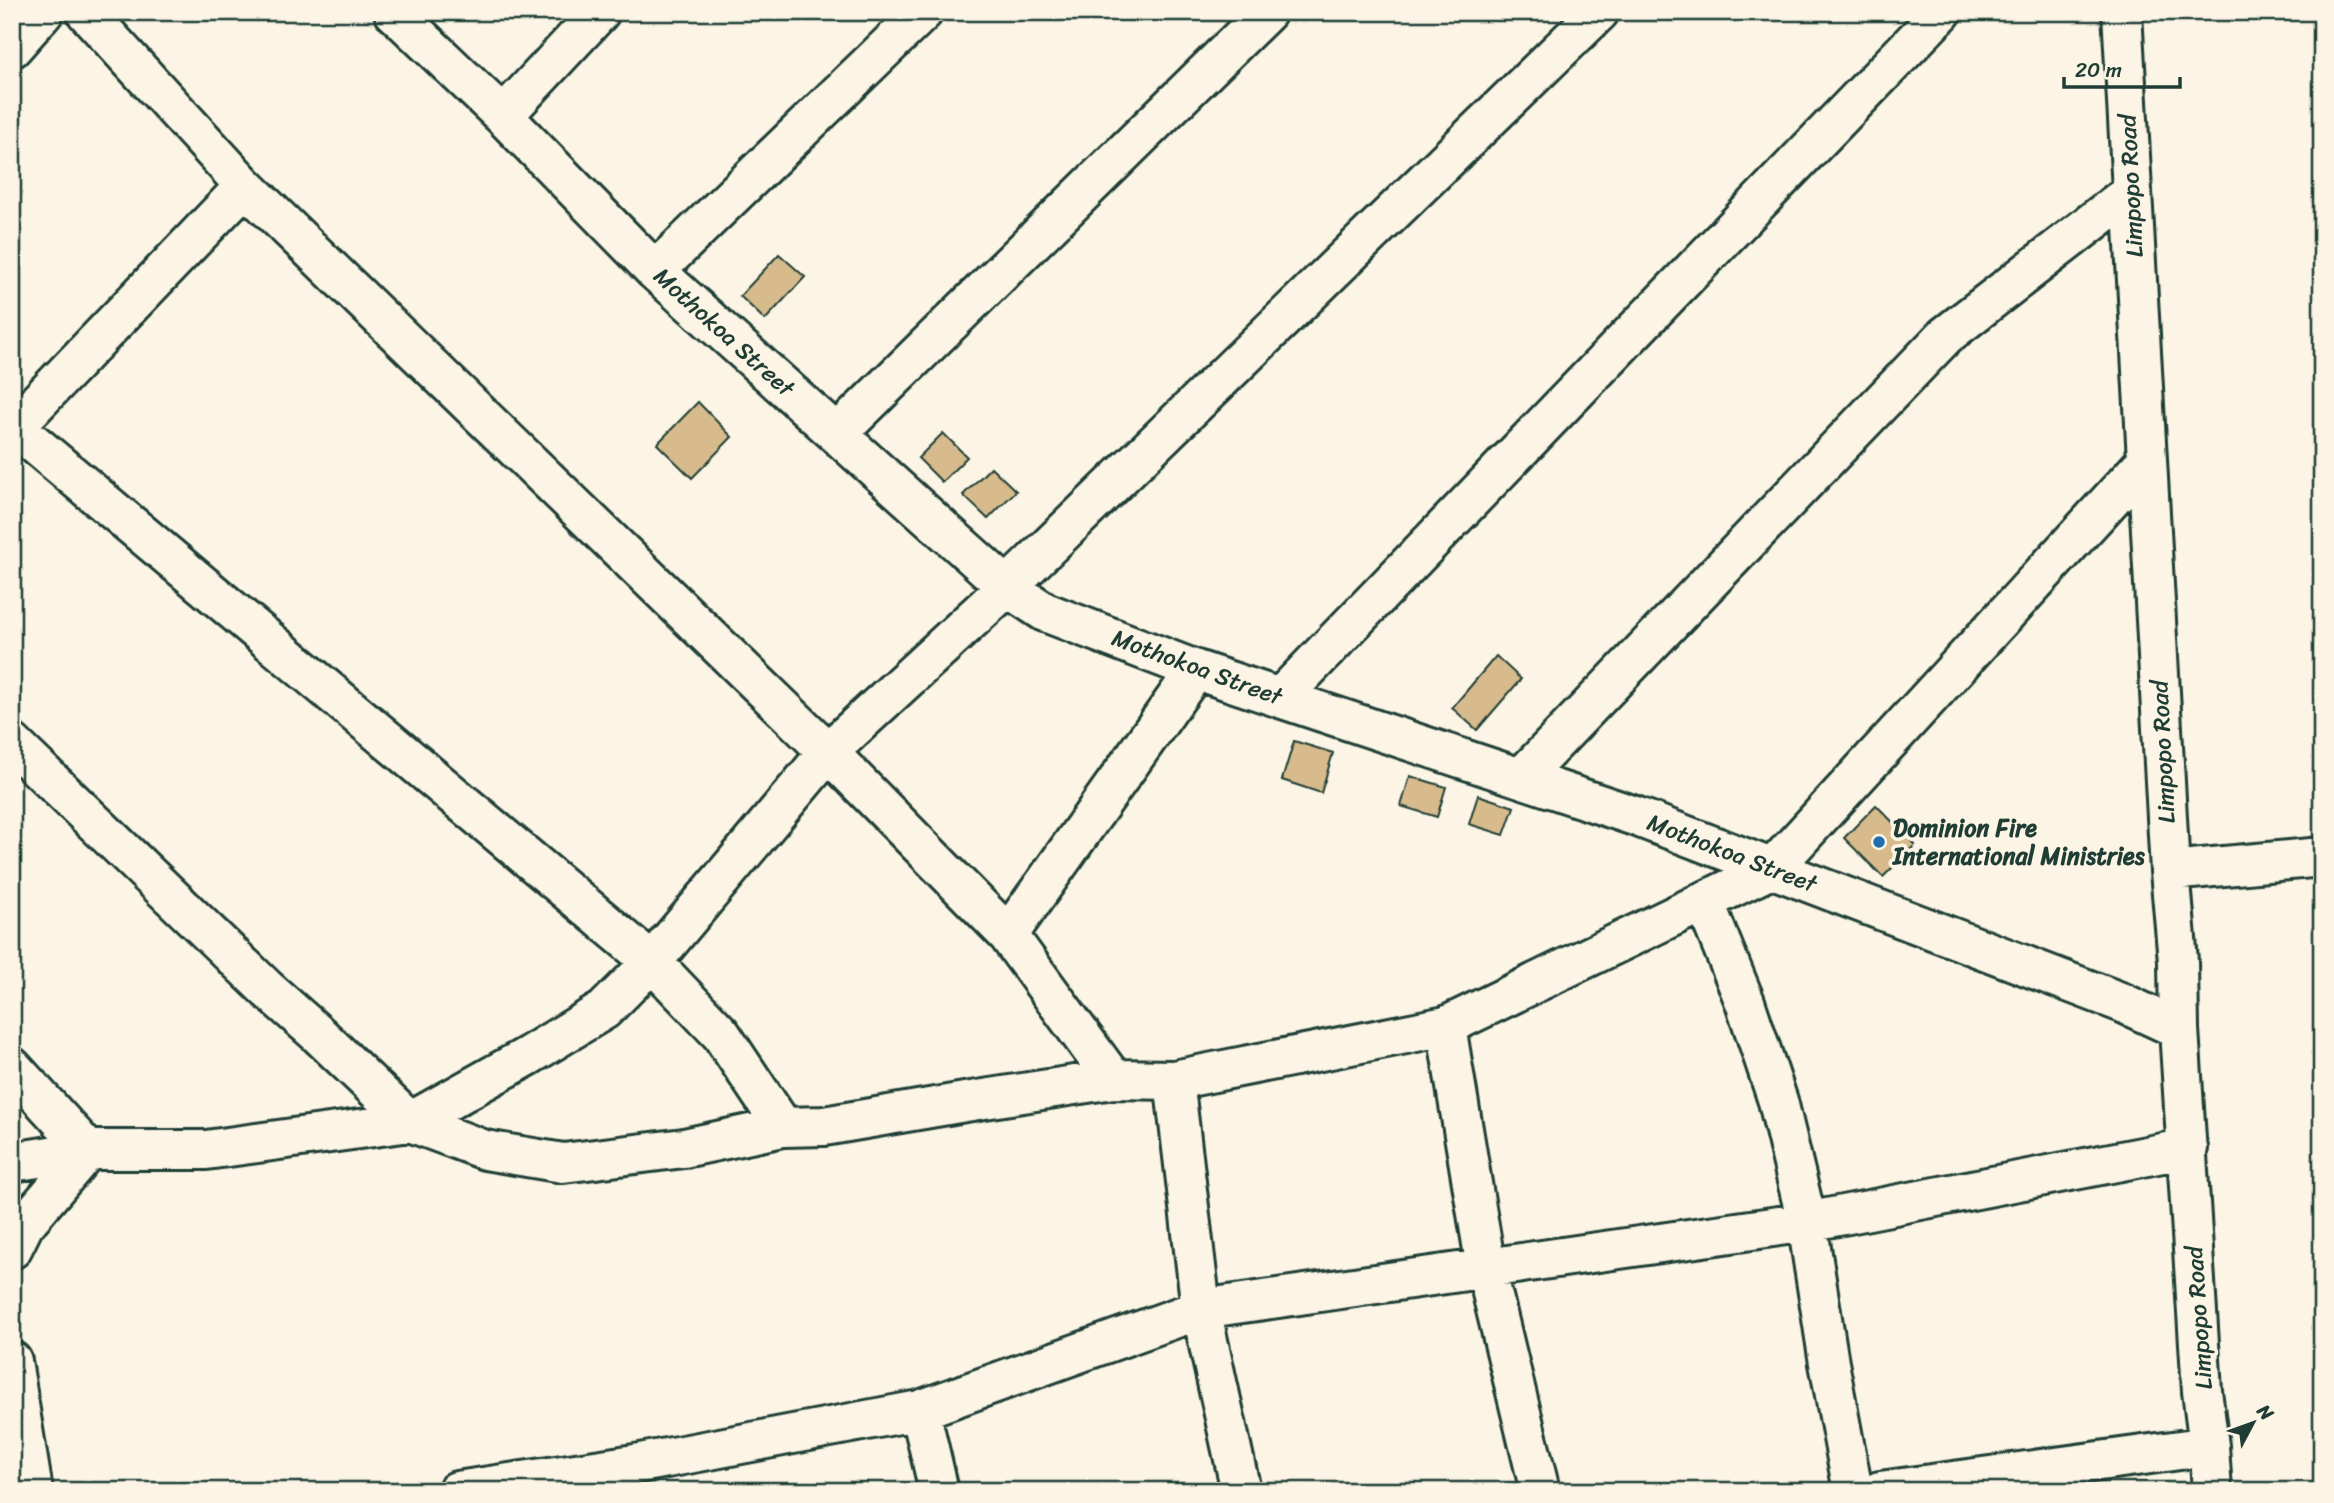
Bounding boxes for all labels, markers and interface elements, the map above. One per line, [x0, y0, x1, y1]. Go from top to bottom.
scale bar [2064, 46, 2180, 90]
text: 20 m [2075, 51, 2122, 89]
street label: Limpopo Road [2106, 111, 2156, 259]
street label: Mothokoa Street [643, 257, 806, 408]
street label: Mothokoa Street [1106, 617, 1289, 718]
street label: Limpopo Road [2138, 677, 2188, 825]
street label: Mothokoa Street [1641, 801, 1824, 905]
place label: Dominion Fire International Ministries [1891, 807, 2146, 877]
marker: Dominion Fire International Ministries [1871, 834, 1887, 850]
street label: Limpopo Road [2173, 1243, 2225, 1391]
north arrow [2218, 1388, 2288, 1458]
text: N [2248, 1396, 2283, 1429]

